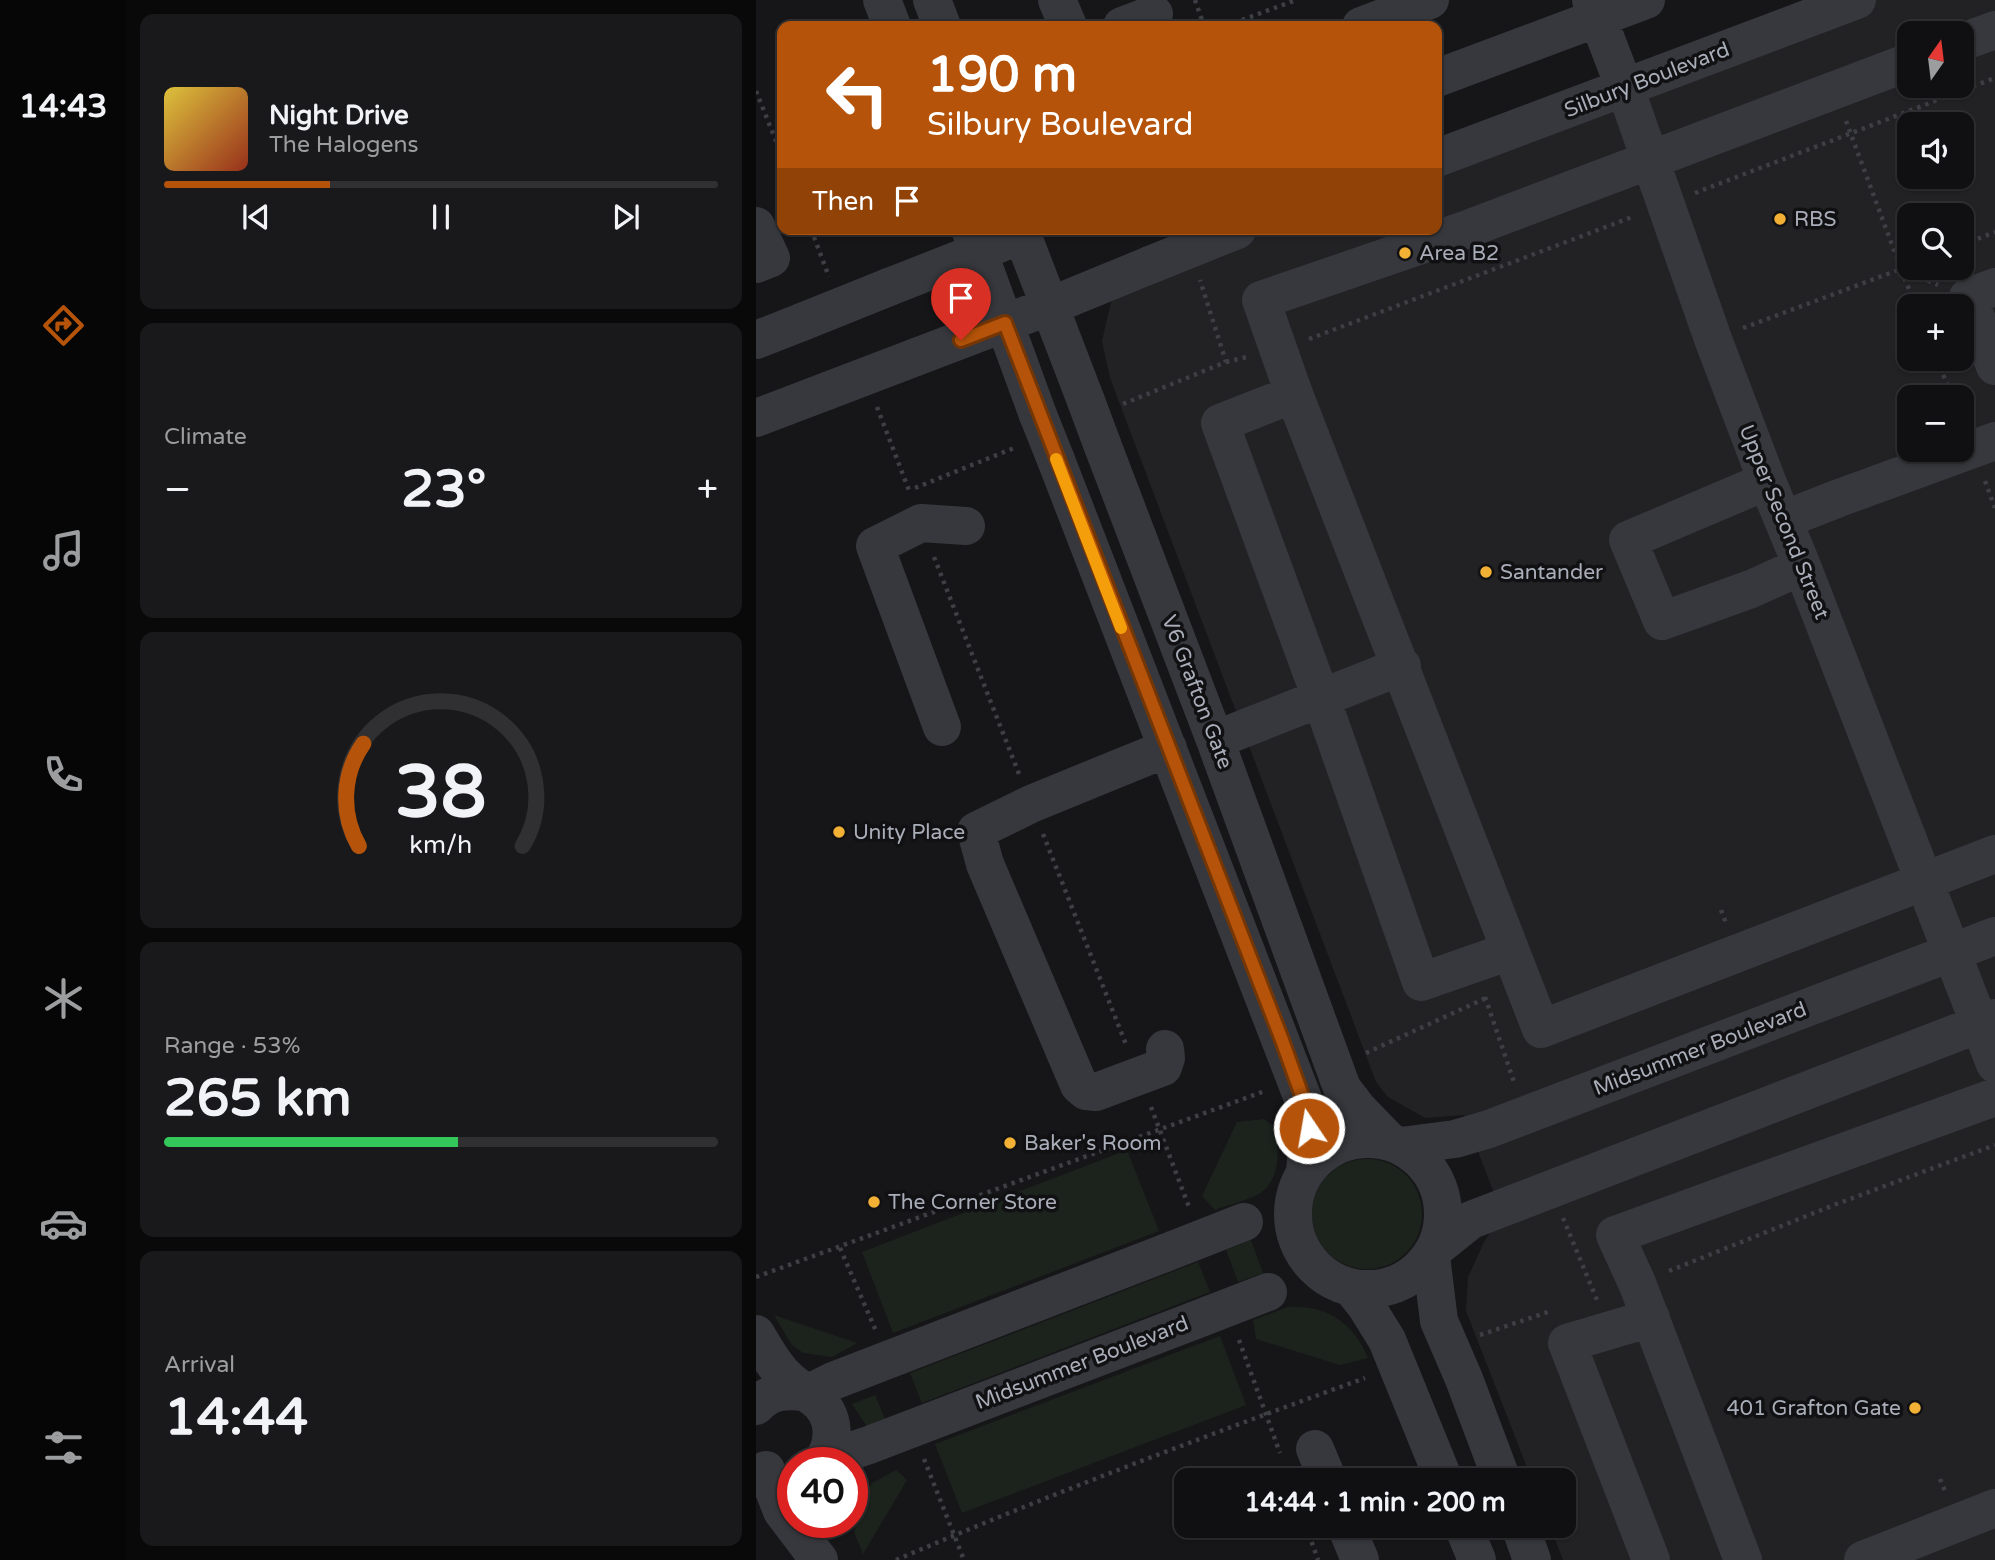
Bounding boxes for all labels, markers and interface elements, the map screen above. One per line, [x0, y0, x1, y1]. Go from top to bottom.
north arrow [1897, 21, 1974, 98]
map controls [1897, 21, 1974, 462]
street label: Silbury Boulevard [1561, 37, 1733, 123]
text: 190 m [927, 46, 1077, 105]
icon: left [812, 49, 903, 140]
text: 14:43 [19, 88, 107, 126]
text: Night Drive [269, 100, 409, 131]
text: Silbury Boulevard [927, 106, 1193, 144]
button: sound [1897, 112, 1974, 189]
text: The Halogens [269, 131, 418, 159]
icon: arrive [888, 182, 926, 220]
text: Then [812, 186, 874, 217]
icon: previous [237, 198, 275, 236]
icon: pause [422, 198, 460, 236]
icon: next [607, 198, 645, 236]
button: search [1897, 203, 1974, 280]
place label: RBS [1794, 207, 1837, 232]
marker: RBS [1772, 211, 1788, 227]
place label: Area B2 [1419, 241, 1499, 266]
marker: Area B2 [1397, 245, 1413, 261]
pin [931, 268, 991, 340]
icon: arrive [942, 279, 980, 317]
button: + [1897, 294, 1974, 371]
icon: directions [39, 301, 88, 350]
button: − [1897, 385, 1974, 462]
street label: Upper Second Street [1734, 421, 1834, 623]
text: Climate [164, 423, 247, 451]
text: 23° [401, 458, 486, 521]
text: − [164, 467, 191, 513]
text: + [697, 467, 718, 513]
icon: music [39, 526, 88, 575]
place label: Santander [1500, 560, 1603, 585]
marker: Santander [1478, 564, 1494, 580]
street label: V6 Grafton Gate [1156, 612, 1238, 772]
text: 38 [395, 749, 487, 837]
icon: phone [39, 750, 88, 799]
place label: Unity Place [853, 820, 965, 845]
marker: Unity Place [831, 824, 847, 840]
text: km/h [410, 830, 472, 860]
icon: climate [39, 974, 88, 1023]
street label: Midsummer Boulevard [1590, 997, 1810, 1101]
text: Range · 53% [164, 1032, 300, 1060]
text: 265 km [164, 1067, 352, 1130]
position arrow [1272, 1091, 1346, 1165]
place label: Baker's Room [1024, 1131, 1162, 1156]
marker: Baker's Room [1002, 1135, 1018, 1151]
place label: The Corner Store [888, 1190, 1057, 1215]
marker: The Corner Store [866, 1194, 882, 1210]
icon: car [39, 1199, 88, 1248]
street label: Midsummer Boulevard [972, 1311, 1192, 1415]
text: Arrival [164, 1351, 235, 1379]
text: 14:44 [164, 1386, 308, 1449]
place label: 401 Grafton Gate [1727, 1396, 1901, 1421]
marker: 401 Grafton Gate [1907, 1400, 1923, 1416]
icon: filters [39, 1423, 88, 1472]
speed limit sign: 40 [777, 1447, 868, 1538]
text: 14:44 · 1 min · 200 m [1244, 1487, 1506, 1518]

